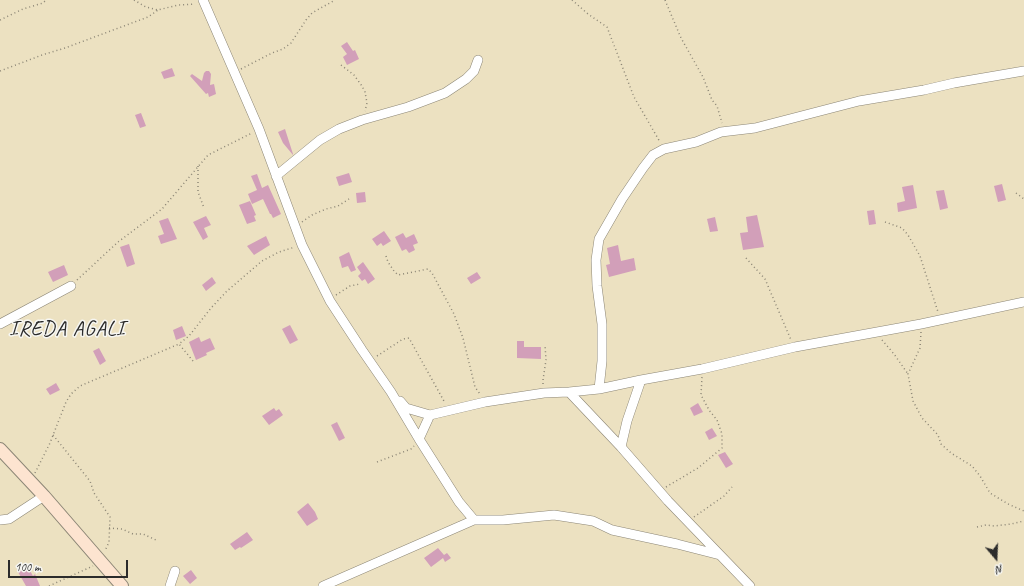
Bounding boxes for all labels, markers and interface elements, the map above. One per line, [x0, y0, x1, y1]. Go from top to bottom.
district label: IREDA AGALI [9, 316, 125, 342]
north arrow [976, 538, 1016, 578]
scale bar [10, 552, 130, 578]
text: 100 m [15, 559, 41, 575]
text: N [994, 562, 1005, 577]

